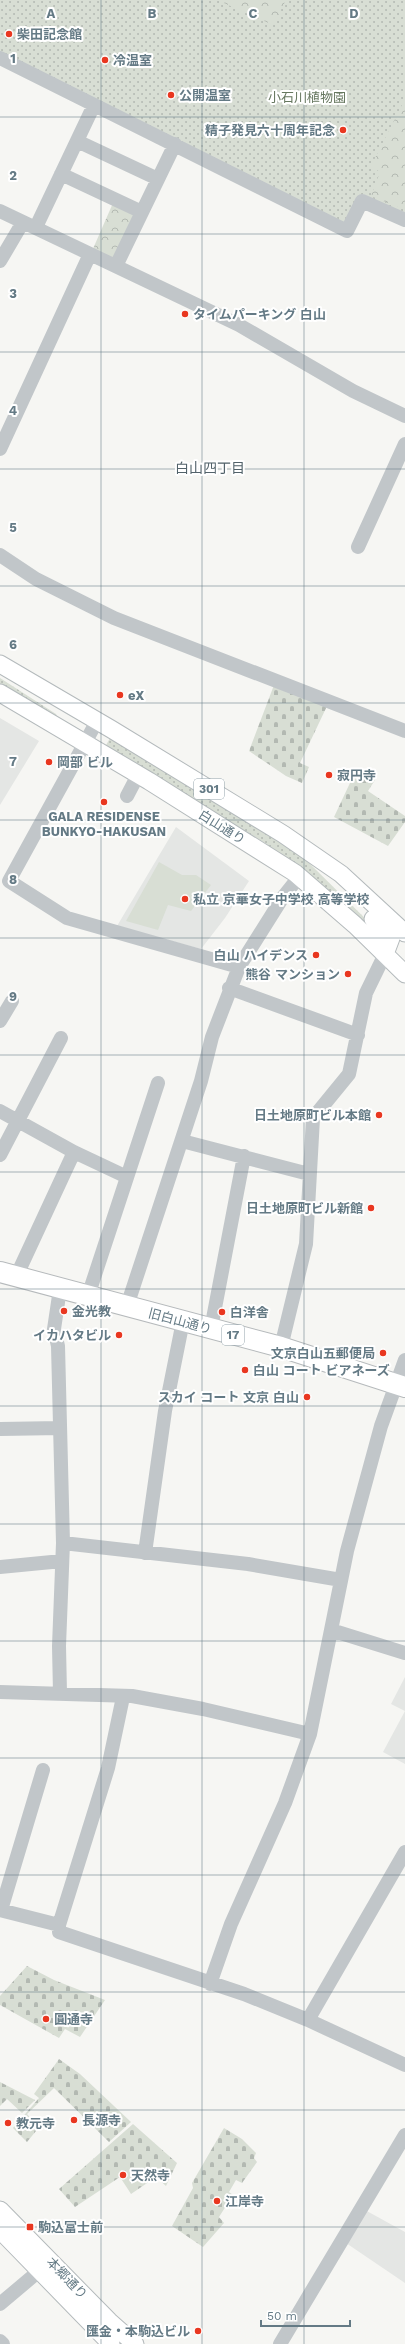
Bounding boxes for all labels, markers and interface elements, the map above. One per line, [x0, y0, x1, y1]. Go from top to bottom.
text: A [47, 6, 56, 21]
text: B [148, 6, 157, 21]
text: C [249, 6, 258, 21]
text: D [349, 6, 359, 21]
place label: 柴田記念館 [17, 27, 82, 42]
marker: 柴田記念館 [4, 29, 14, 39]
text: 1 [10, 51, 16, 66]
place label: 冷温室 [113, 53, 152, 68]
marker: 冷温室 [100, 55, 110, 65]
place label: 公開温室 [179, 88, 231, 103]
marker: 公開温室 [166, 90, 176, 100]
park label: 小石川植物園 [268, 90, 346, 105]
place label: 精子発見六十周年記念 [205, 123, 335, 138]
marker: 精子発見六十周年記念 [338, 125, 348, 135]
text: 2 [9, 168, 17, 183]
text: 3 [9, 286, 17, 301]
place label: タイムパーキング 白山 [193, 307, 326, 322]
marker: タイムパーキング 白山 [180, 309, 190, 319]
text: 4 [9, 403, 18, 418]
district label: 白山四丁目 [175, 460, 245, 476]
text: 5 [9, 520, 17, 535]
text: 6 [9, 637, 17, 652]
place label: eX [128, 688, 144, 703]
marker: eX [115, 690, 125, 700]
text: 7 [9, 754, 17, 769]
place label: 岡部 ビル [57, 755, 113, 770]
marker: 岡部 ビル [44, 757, 54, 767]
place label: 寂円寺 [337, 768, 376, 783]
marker: 寂円寺 [324, 770, 334, 780]
road number: 301 [194, 779, 224, 799]
marker: GALA RESIDENSE BUNKYO-HAKUSAN [99, 797, 109, 807]
street label: 白山通り [196, 807, 248, 847]
place label: GALA RESIDENSE BUNKYO-HAKUSAN [42, 809, 166, 839]
text: 8 [9, 872, 17, 887]
place label: 私立 京華女子中学校 高等学校 [193, 892, 369, 907]
marker: 私立 京華女子中学校 高等学校 [180, 894, 190, 904]
place label: 白山 ハイデンス [214, 948, 308, 963]
marker: 白山 ハイデンス [311, 950, 321, 960]
place label: 熊谷 マンション [245, 967, 340, 982]
marker: 熊谷 マンション [343, 969, 353, 979]
text: 9 [9, 989, 17, 1004]
place label: 日土地原町ビル本館 [254, 1108, 371, 1123]
marker: 日土地原町ビル本館 [374, 1110, 384, 1120]
place label: 日土地原町ビル新館 [246, 1201, 363, 1216]
marker: 日土地原町ビル新館 [366, 1203, 376, 1213]
place label: 金光教 [72, 1304, 111, 1319]
street label: 旧白山通り [147, 1305, 213, 1337]
place label: 白洋舎 [230, 1305, 269, 1320]
marker: 金光教 [59, 1306, 69, 1316]
marker: 白洋舎 [217, 1307, 227, 1317]
road number: 17 [222, 1325, 244, 1345]
place label: イカハタビル [33, 1328, 111, 1343]
marker: イカハタビル [114, 1330, 124, 1340]
place label: 文京白山五郵便局 [271, 1346, 375, 1361]
marker: 文京白山五郵便局 [378, 1348, 388, 1358]
place label: 白山 コート ビアネーズ [253, 1363, 390, 1378]
marker: 白山 コート ビアネーズ [240, 1365, 250, 1375]
place label: スカイ コート 文京 白山 [158, 1390, 299, 1405]
marker: スカイ コート 文京 白山 [302, 1392, 312, 1402]
place label: 圓通寺 [54, 2012, 93, 2027]
marker: 圓通寺 [41, 2014, 51, 2024]
place label: 長源寺 [82, 2113, 121, 2128]
marker: 長源寺 [69, 2115, 79, 2125]
place label: 教元寺 [16, 2116, 55, 2131]
marker: 教元寺 [3, 2118, 13, 2128]
place label: 天然寺 [131, 2168, 170, 2183]
marker: 天然寺 [118, 2170, 128, 2180]
place label: 江岸寺 [225, 2194, 264, 2209]
marker: 江岸寺 [212, 2196, 222, 2206]
place label: 駒込富士前 [38, 2220, 103, 2235]
marker: 駒込富士前 [25, 2222, 35, 2232]
street label: 本郷通り [44, 2254, 90, 2302]
scale bar [261, 2302, 350, 2328]
text: 50 m [267, 2309, 297, 2323]
place label: 匯金・本駒込ビル [86, 2324, 190, 2339]
marker: 匯金・本駒込ビル [193, 2326, 203, 2336]

